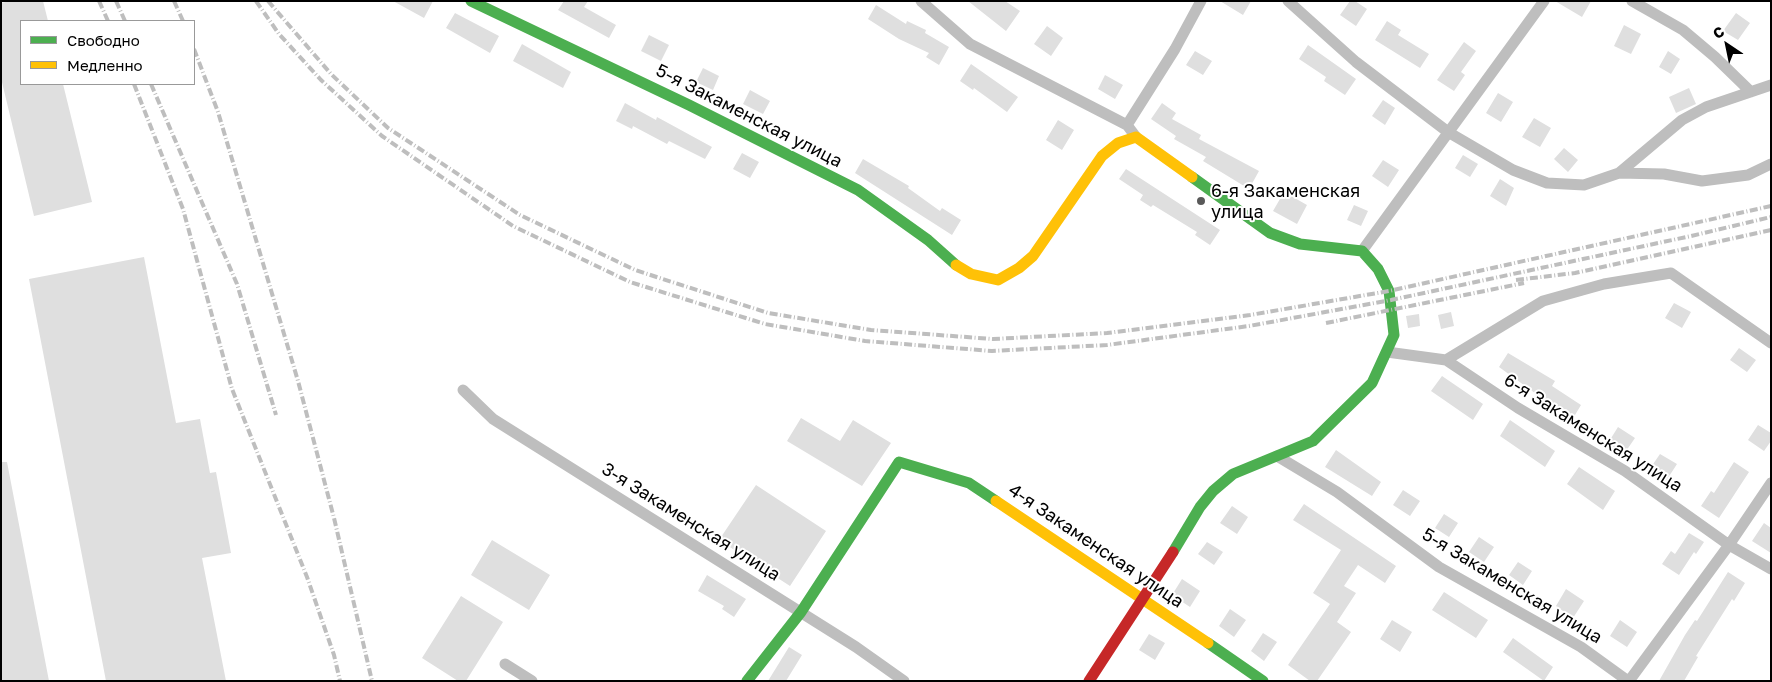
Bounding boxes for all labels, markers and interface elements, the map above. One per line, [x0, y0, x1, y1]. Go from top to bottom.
legend [20, 20, 195, 85]
north arrow [1702, 20, 1752, 70]
text: С [1709, 22, 1727, 42]
text: Свободно [67, 31, 140, 49]
text: Медленно [67, 56, 143, 74]
street label: 5-я Закаменская улица [652, 60, 846, 172]
place label: 6-я Закаменская улица [1211, 180, 1360, 222]
marker: 6-я Закаменская улица [1195, 195, 1207, 207]
street label: 6-я Закаменская улица [1500, 369, 1686, 497]
street label: 3-я Закаменская улица [598, 458, 784, 586]
street label: 4-я Закаменская улица [1004, 479, 1188, 613]
street label: 5-я Закаменская улица [1418, 524, 1606, 648]

